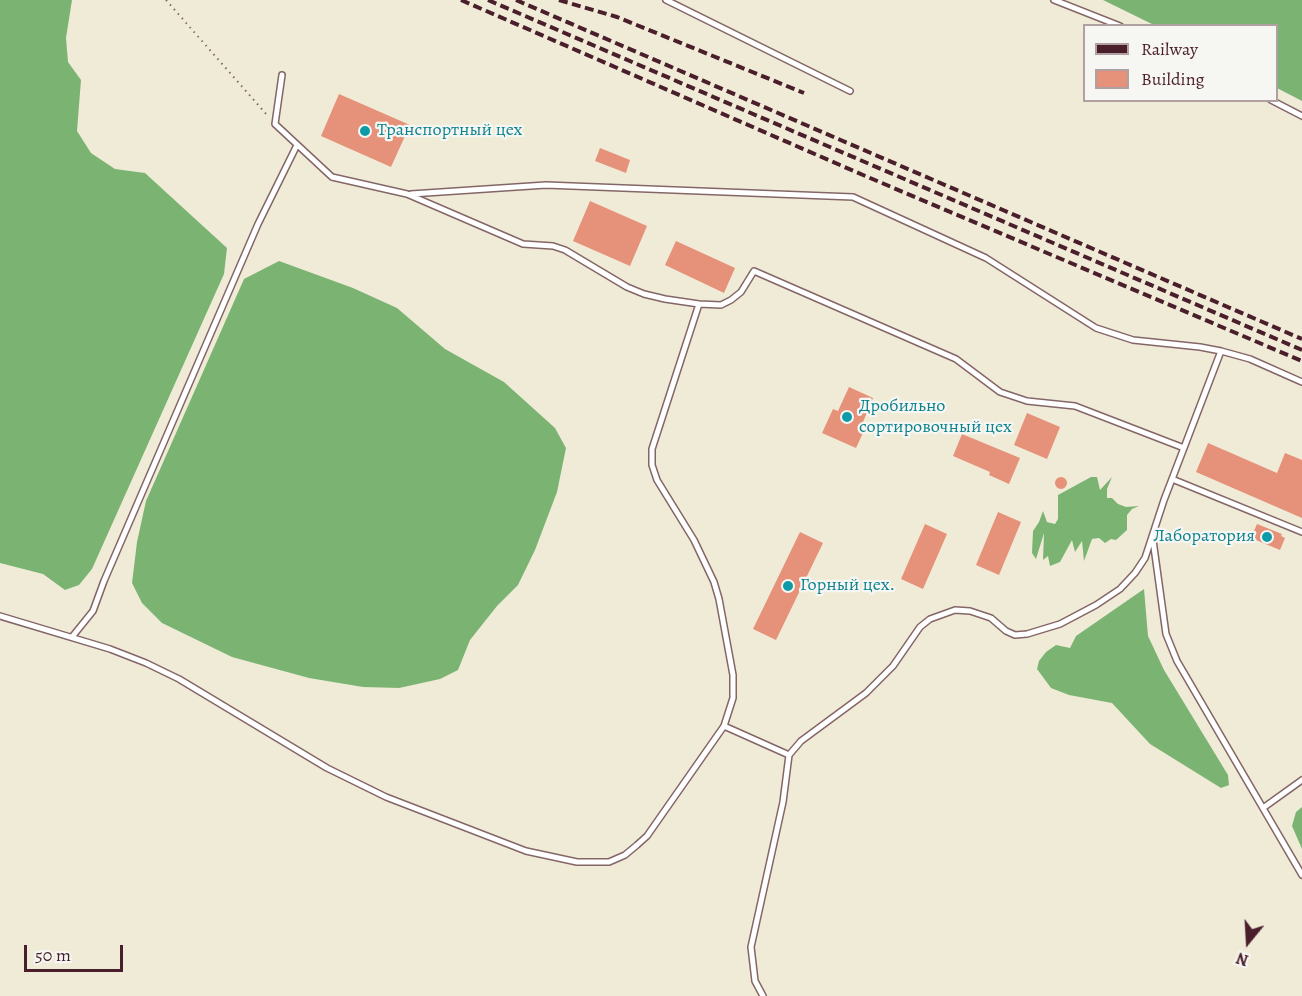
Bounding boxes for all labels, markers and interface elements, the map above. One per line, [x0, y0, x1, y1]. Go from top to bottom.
legend [1083, 24, 1278, 102]
text: Railway [1141, 37, 1198, 61]
text: Building [1141, 67, 1205, 91]
place label: Транспортный цех [377, 120, 522, 142]
marker: Транспортный цех [358, 124, 372, 138]
place label: Дробильно сортировочный цех [859, 396, 1012, 438]
marker: Дробильно сортировочный цех [840, 410, 854, 424]
place label: Лаборатория [1153, 526, 1255, 548]
marker: Лаборатория [1260, 530, 1274, 544]
place label: Горный цех. [800, 575, 895, 597]
marker: Горный цех. [781, 579, 795, 593]
north arrow [1218, 912, 1278, 972]
scale bar [27, 933, 126, 971]
text: 50 m [35, 943, 71, 967]
text: N [1233, 947, 1251, 971]

